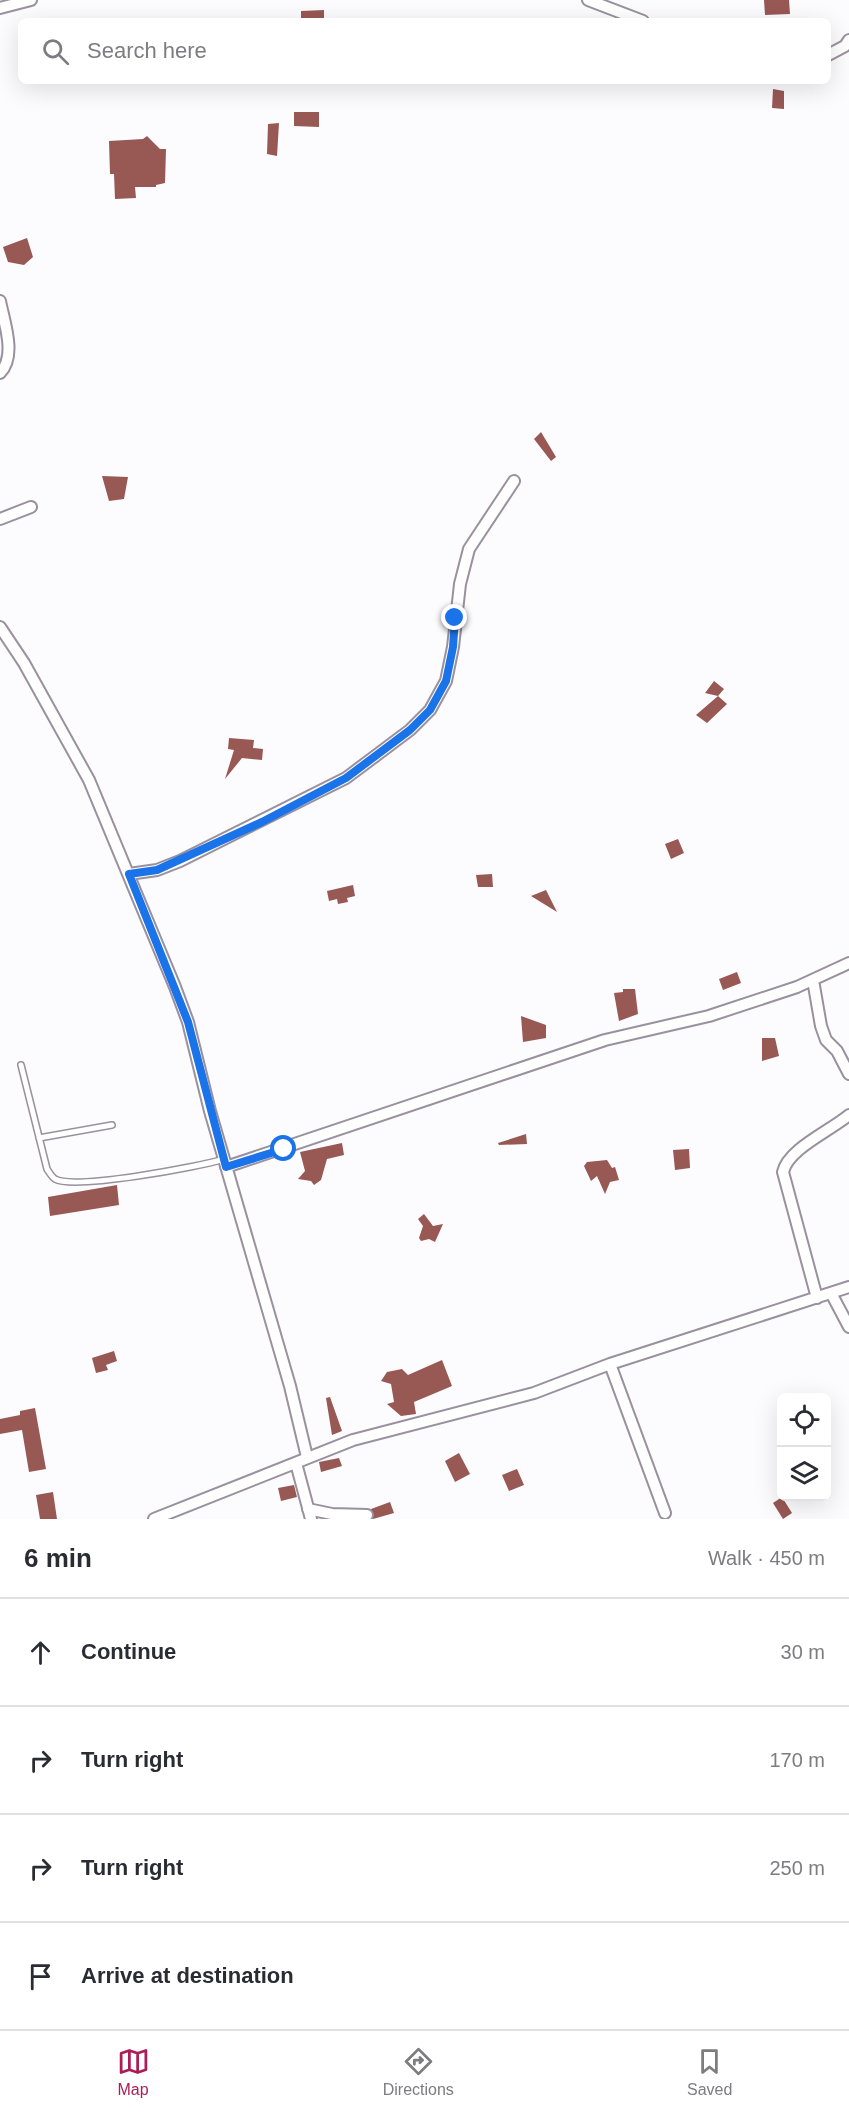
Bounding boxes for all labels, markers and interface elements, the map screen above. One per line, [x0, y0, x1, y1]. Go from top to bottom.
search box [18, 18, 831, 84]
icon: search [39, 35, 72, 68]
text: Search here [87, 38, 207, 63]
route end [441, 604, 467, 630]
route start [270, 1135, 296, 1161]
map controls [777, 1393, 831, 1501]
button: locate [777, 1393, 831, 1447]
button: layers [777, 1447, 831, 1501]
text: 6 min [24, 1543, 92, 1573]
text: Walk · 450 m [708, 1547, 825, 1569]
icon: ahead [24, 1636, 57, 1669]
text: Continue [81, 1639, 176, 1664]
text: 30 m [781, 1641, 825, 1663]
icon: right [24, 1744, 57, 1777]
text: Turn right [81, 1747, 183, 1772]
text: 170 m [769, 1749, 825, 1771]
icon: right [24, 1852, 57, 1885]
text: Turn right [81, 1855, 183, 1880]
text: 250 m [769, 1857, 825, 1879]
icon: arrive [24, 1960, 57, 1993]
text: Arrive at destination [81, 1963, 294, 1988]
tab: Map [117, 2045, 150, 2099]
tab: Directions [383, 2045, 454, 2099]
tab: Saved [687, 2045, 732, 2099]

